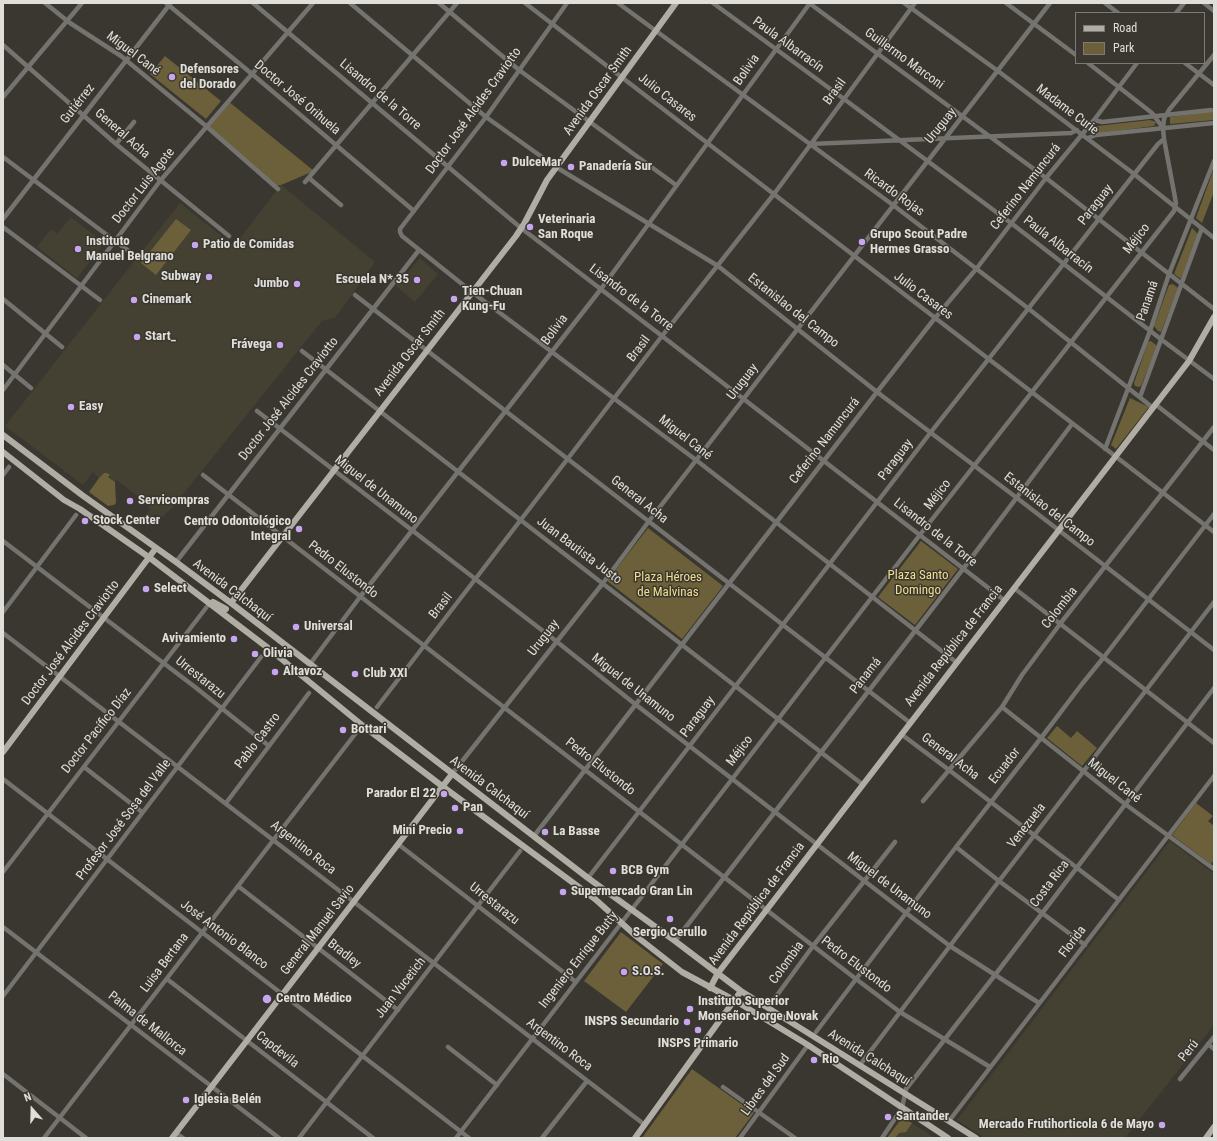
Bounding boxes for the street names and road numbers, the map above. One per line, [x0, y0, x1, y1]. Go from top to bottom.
street label: Paula Albarracín [749, 14, 827, 76]
street label: Guillermo Marconi [861, 25, 947, 93]
street label: Miguel Cané [103, 29, 163, 79]
street label: Avenida Oscar Smith [560, 43, 636, 139]
street label: Doctor José Alcides Craviotto [423, 45, 525, 177]
street label: Bolivia [731, 51, 763, 89]
street label: Lisandro de la Torre [336, 56, 424, 134]
street label: Doctor José Orihuela [251, 57, 343, 139]
street label: Julio Casares [635, 70, 699, 126]
street label: Brasil [820, 76, 850, 108]
street label: Gutiérrez [58, 81, 98, 127]
street label: Madame Curie [1033, 81, 1101, 139]
street label: Uruguay [922, 105, 960, 147]
street label: General Acha [91, 106, 153, 162]
street label: Ceferino Namuncurá [987, 141, 1065, 233]
street label: Doctor Luis Agote [110, 145, 178, 227]
street label: Ricardo Rojas [861, 166, 927, 220]
street label: Paraguay [1075, 181, 1117, 229]
street label: Paula Albarracín [1020, 213, 1096, 277]
street label: Méjico [1120, 221, 1154, 257]
street label: Lisandro de la Torre [586, 261, 676, 335]
street label: Julio Casares [890, 269, 956, 323]
street label: Estanislao del Campo [744, 271, 842, 351]
street label: Panamá [1134, 279, 1162, 323]
street label: Avenida Oscar Smith [371, 306, 449, 400]
street label: Bolivia [538, 312, 572, 348]
street label: Brasil [624, 333, 654, 365]
street label: Doctor José Alcides Craviotto [236, 334, 342, 464]
street label: Uruguay [724, 361, 762, 403]
street label: Ceferino Namuncurá [786, 395, 864, 487]
street label: Miguel Cané [655, 412, 715, 464]
street label: Paraguay [875, 436, 917, 484]
street label: Miguel de Unamuno [331, 453, 421, 527]
street label: Estanislao del Campo [1000, 470, 1098, 550]
street label: General Acha [607, 473, 671, 527]
street label: Méjico [921, 477, 955, 513]
street label: Lisandro de la Torre [890, 496, 980, 570]
street label: Juan Bautista Justo [533, 514, 625, 588]
street label: Pedro Elustondo [305, 538, 381, 602]
street label: Avenida Calchaquí [190, 556, 274, 626]
street label: Doctor José Alcides Craviotto [19, 578, 123, 708]
street label: Avenida República de Francia [902, 582, 1006, 710]
street label: Colombia [1039, 584, 1081, 632]
street label: Brasil [426, 590, 456, 622]
street label: Uruguay [525, 617, 563, 659]
street label: Miguel de Unamuno [588, 651, 678, 725]
street label: Urrestarazu [172, 654, 228, 702]
street label: Panamá [847, 655, 885, 697]
street label: Doctor Pacífico Díaz [59, 685, 135, 777]
street label: Paraguay [677, 693, 719, 741]
street label: Pablo Castro [232, 710, 284, 772]
street label: General Acha [918, 730, 982, 784]
street label: Méjico [723, 733, 757, 769]
street label: Pedro Elustondo [562, 735, 638, 799]
street label: Ecuador [986, 745, 1024, 787]
street label: Avenida Calchaquí [447, 753, 531, 823]
street label: Miguel Cané [1084, 755, 1144, 807]
street label: Profesor José Sosa del Valle [74, 757, 174, 883]
street label: Venezuela [1005, 800, 1049, 852]
street label: Argentino Roca [267, 818, 339, 878]
street label: Avenida República de Francia [706, 839, 808, 969]
street label: Miguel de Unamuno [844, 849, 934, 923]
street label: Costa Rica [1027, 857, 1073, 911]
street label: Urrestarazu [466, 880, 522, 928]
street label: General Manuel Savio [278, 882, 358, 978]
street label: José Antonio Blanco [177, 897, 271, 973]
street label: Ingeniero Enrique Butty [536, 908, 622, 1012]
street label: Florida [1056, 923, 1090, 961]
street label: Luisa Bertana [138, 930, 192, 996]
street label: Pedro Elustondo [818, 933, 894, 997]
street label: Bradley [324, 936, 364, 972]
street label: Colombia [766, 939, 808, 987]
street label: Juan Vucetich [372, 955, 430, 1021]
street label: Palma de Mallorca [105, 988, 189, 1060]
street label: Argentino Roca [523, 1015, 595, 1075]
street label: Avenida Calchaquí [825, 1026, 913, 1090]
street label: Capdevila [252, 1028, 302, 1072]
street label: Perú [1176, 1037, 1202, 1065]
street label: Libres del Sud [738, 1051, 794, 1119]

